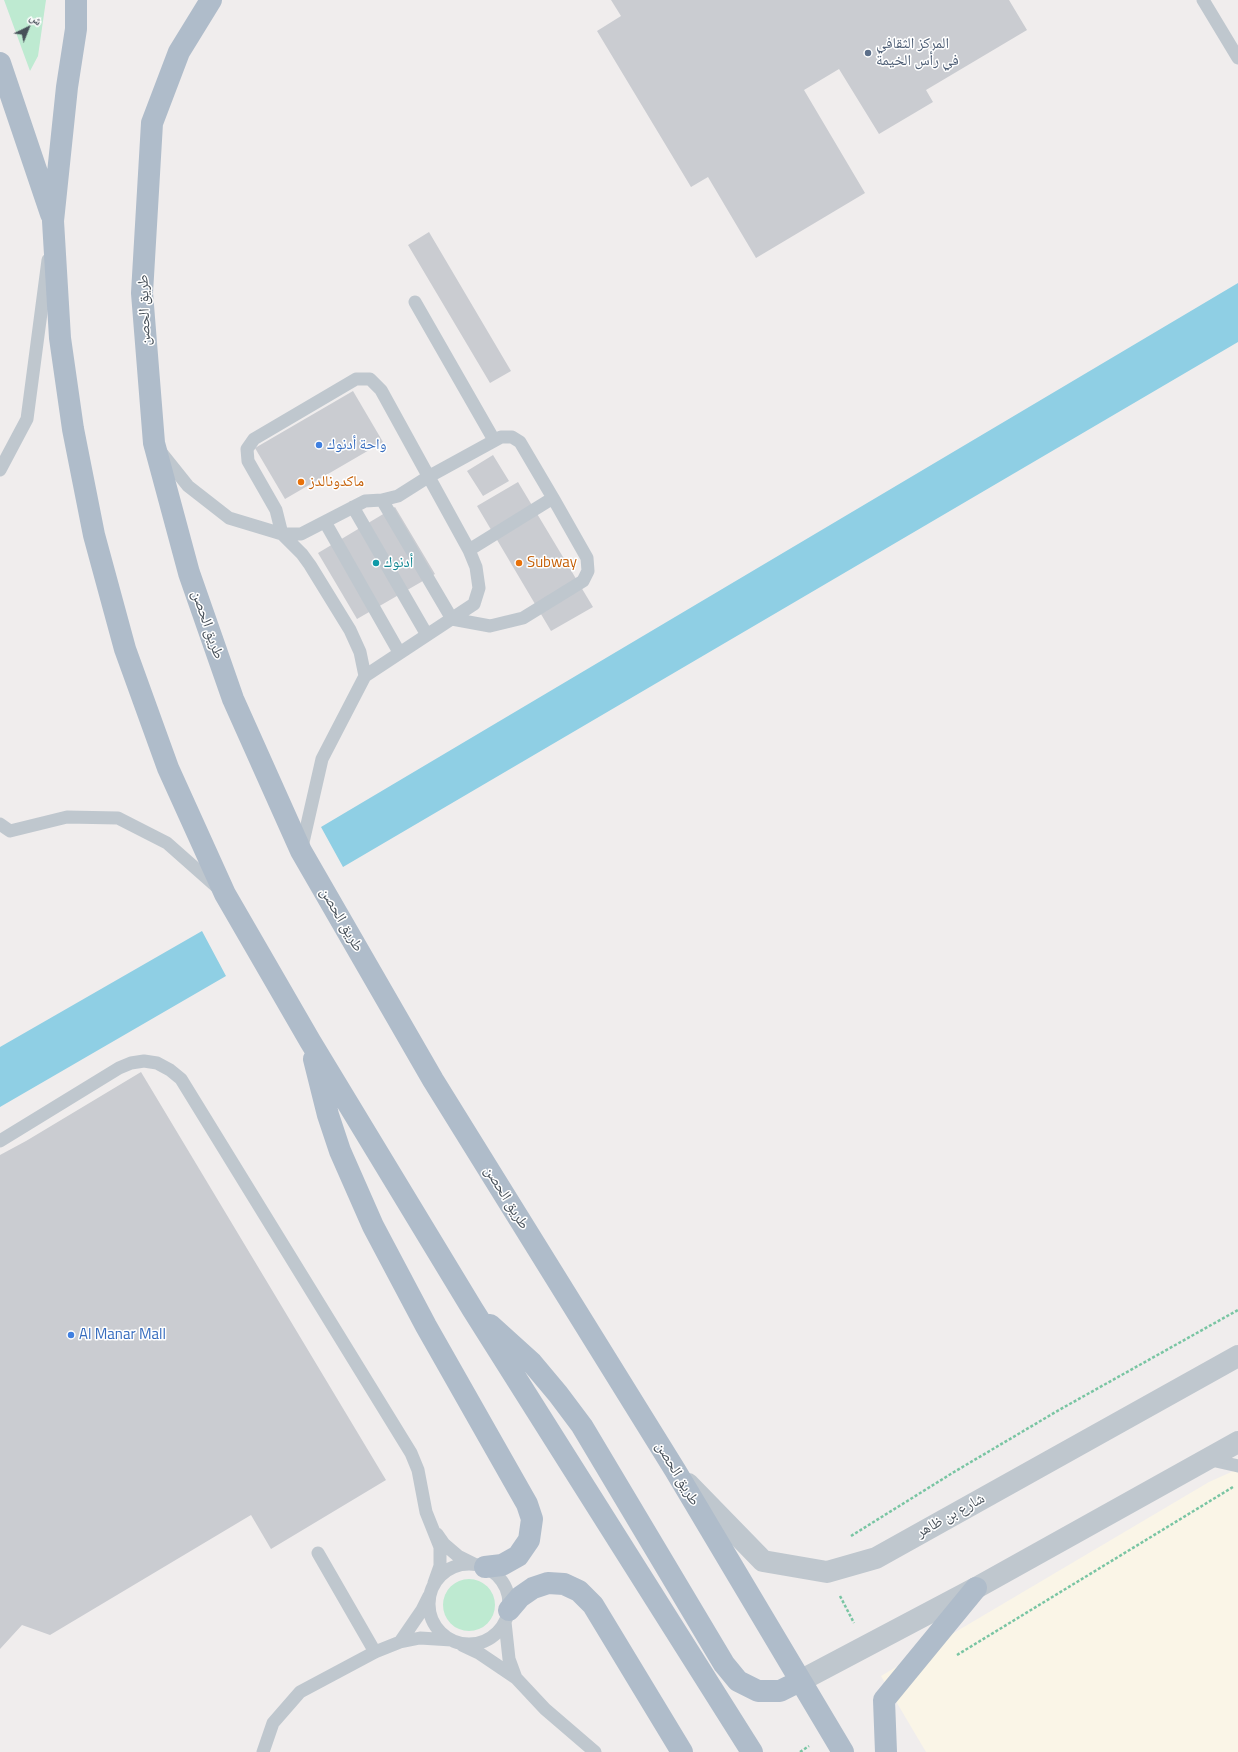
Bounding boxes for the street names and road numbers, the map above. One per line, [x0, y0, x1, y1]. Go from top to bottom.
street label: طريق الحصن [135, 274, 155, 346]
street label: طريق الحصن [187, 588, 227, 662]
street label: طريق الحصن [315, 885, 367, 955]
street label: طريق الحصن [479, 1163, 533, 1233]
street label: طريق الحصن [651, 1439, 703, 1509]
street label: شارع بن ظاهر [914, 1490, 988, 1542]

